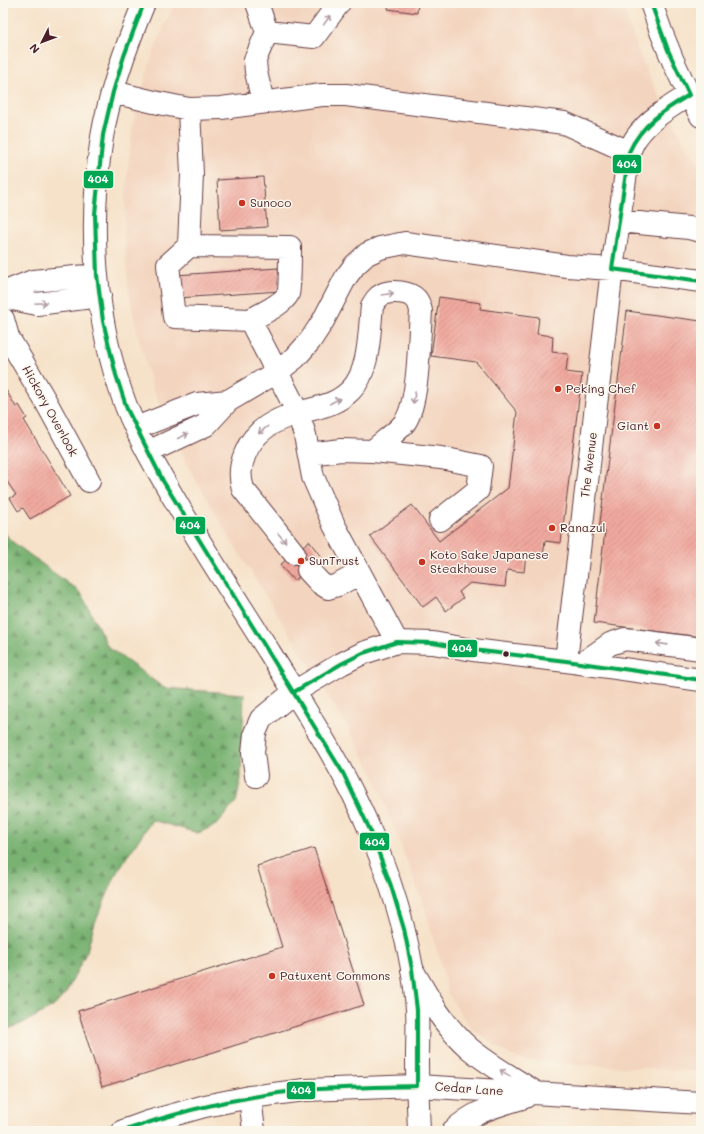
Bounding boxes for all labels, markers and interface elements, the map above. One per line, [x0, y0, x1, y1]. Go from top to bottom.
one-way arrow [323, 15, 331, 26]
north arrow [22, 22, 62, 62]
text: N [26, 41, 43, 57]
line badge: 404 [612, 154, 642, 174]
text: 404 [616, 156, 638, 171]
line badge: 404 [83, 170, 114, 189]
text: 404 [87, 171, 109, 186]
place label: Sunoco [250, 194, 291, 210]
marker: Sunoco [237, 198, 247, 208]
one-way arrow [382, 290, 395, 298]
one-way arrow [34, 299, 47, 306]
street label: Hickory Overlook [19, 362, 83, 459]
place label: Peking Chef [566, 380, 636, 396]
marker: Peking Chef [553, 384, 563, 394]
one-way arrow [409, 391, 417, 404]
one-way arrow [328, 397, 340, 405]
place label: Giant [617, 417, 649, 433]
marker: Giant [652, 421, 662, 431]
one-way arrow [257, 426, 268, 434]
street label: The Avenue [576, 431, 600, 499]
one-way arrow [177, 432, 189, 439]
line badge: 404 [175, 516, 206, 535]
text: 404 [179, 517, 201, 532]
place label: Ranazul [560, 519, 606, 535]
marker: Ranazul [547, 523, 557, 533]
one-way arrow [278, 533, 287, 544]
place label: Koto Sake Japanese Steakhouse [430, 546, 549, 576]
place label: SunTrust [309, 552, 359, 568]
marker: SunTrust [296, 556, 306, 566]
marker: Koto Sake Japanese Steakhouse [417, 557, 427, 567]
line badge: 404 [447, 639, 478, 658]
text: 404 [451, 640, 473, 655]
one-way arrow [656, 640, 669, 648]
unlabelled marker [501, 649, 511, 659]
line badge: 404 [359, 832, 390, 851]
text: 404 [364, 834, 386, 849]
place label: Patuxent Commons [280, 967, 391, 983]
marker: Patuxent Commons [267, 971, 277, 981]
one-way arrow [499, 1068, 511, 1076]
street label: Cedar Lane [434, 1078, 504, 1098]
line badge: 404 [286, 1081, 316, 1100]
text: 404 [290, 1082, 312, 1097]

